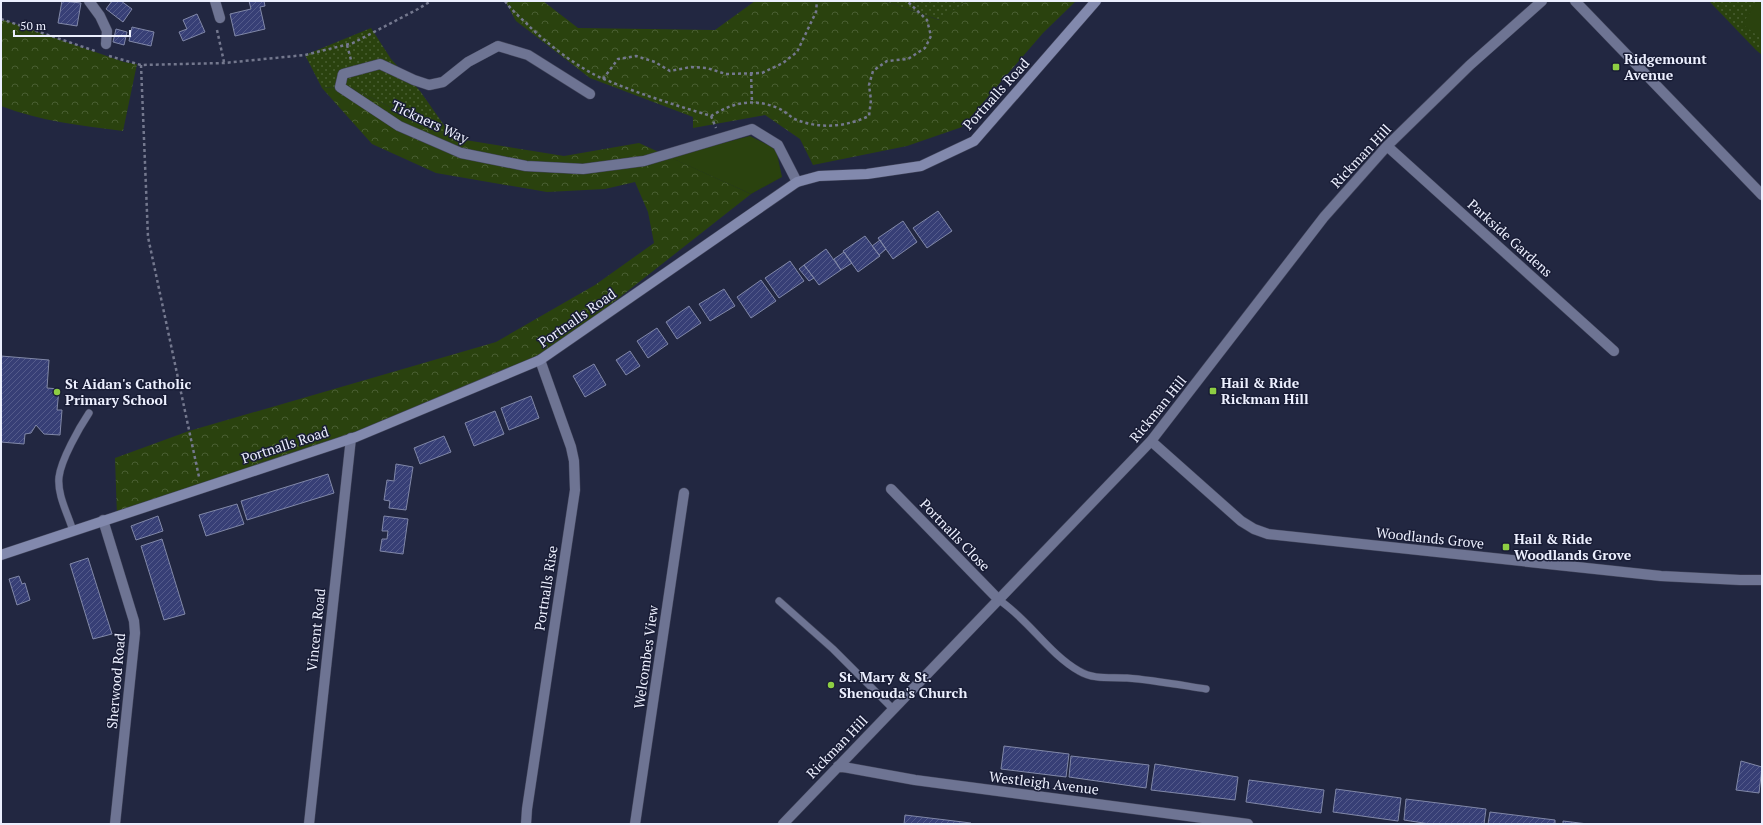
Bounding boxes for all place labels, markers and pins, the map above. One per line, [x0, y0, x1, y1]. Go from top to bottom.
place label: Ridgemount Avenue [1624, 49, 1707, 84]
marker: Ridgemount Avenue [1611, 62, 1621, 72]
place label: Hail & Ride Rickman Hill [1221, 373, 1309, 408]
place label: St Aidan's Catholic Primary School [65, 374, 191, 409]
marker: Hail & Ride Rickman Hill [1208, 386, 1218, 396]
marker: St Aidan's Catholic Primary School [52, 387, 62, 397]
place label: Hail & Ride Woodlands Grove [1514, 529, 1632, 564]
marker: Hail & Ride Woodlands Grove [1501, 542, 1511, 552]
place label: St. Mary & St. Shenouda's Church [839, 667, 967, 702]
marker: St. Mary & St. Shenouda's Church [826, 680, 836, 690]

